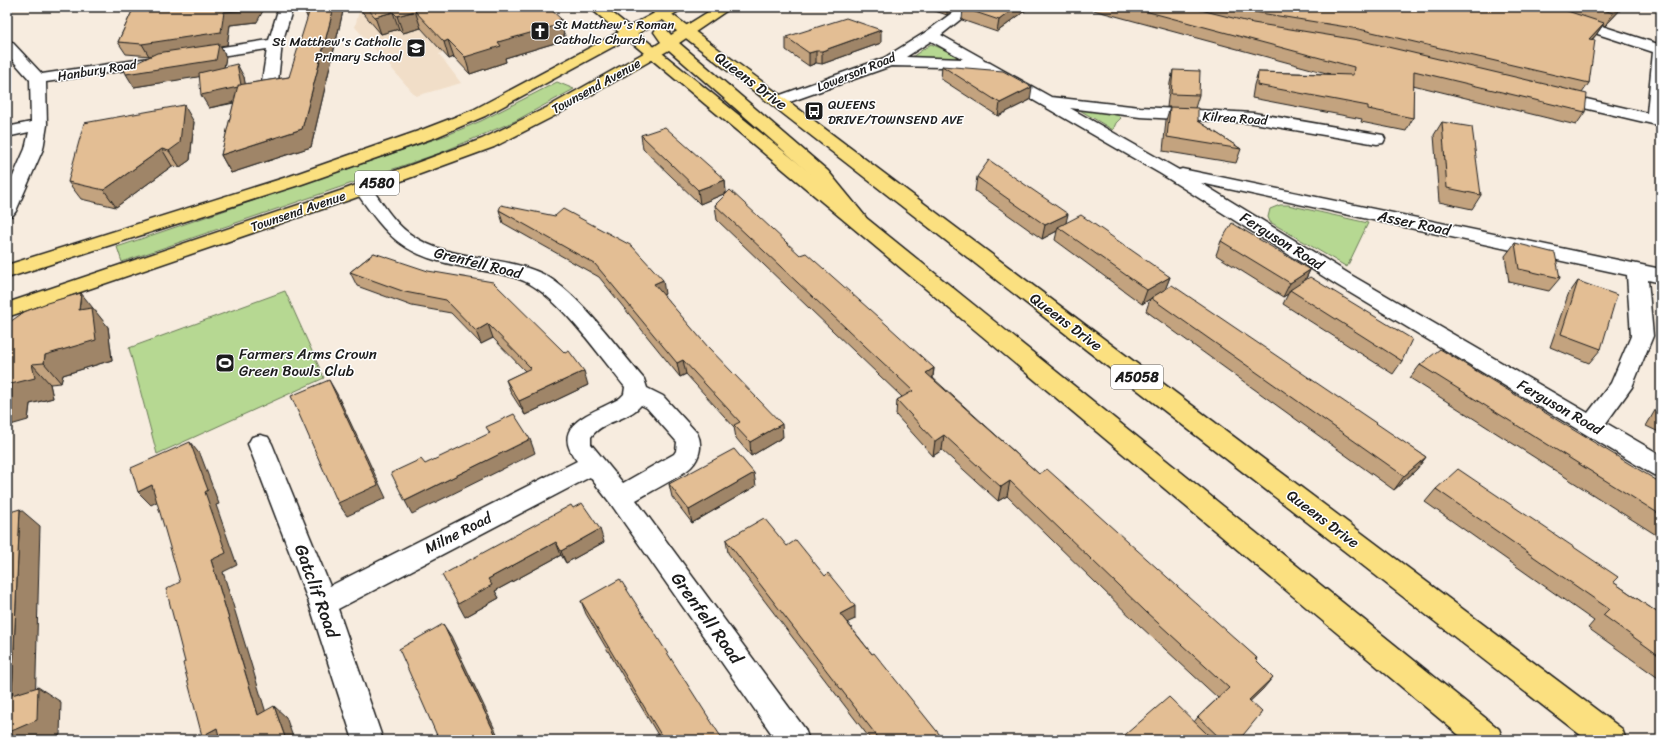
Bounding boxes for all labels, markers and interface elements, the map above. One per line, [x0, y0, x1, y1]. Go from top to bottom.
place label: St Matthew's Roman Catholic Church [554, 13, 674, 51]
church icon: St Matthew's Roman Catholic Church [529, 20, 551, 42]
place label: St Matthew's Catholic Primary School [272, 30, 402, 68]
school or university icon: St Matthew's Catholic Primary School [405, 37, 427, 59]
street label: Queens Drive [709, 45, 793, 117]
street label: Lowerson Road [813, 45, 900, 98]
street label: Hanbury Road [56, 52, 139, 88]
street label: Townsend Avenue [547, 52, 645, 120]
place label: QUEENS DRIVE/TOWNSEND AVE [828, 93, 964, 131]
bus stop icon: QUEENS DRIVE/TOWNSEND AVE [803, 100, 825, 122]
street label: Kilrea Road [1202, 104, 1269, 132]
road number: A580 [355, 171, 399, 195]
street label: Townsend Avenue [247, 184, 349, 238]
street label: Asser Road [1374, 202, 1454, 244]
street label: Ferguson Road [1235, 205, 1330, 278]
street label: Grenfell Road [431, 240, 526, 287]
street label: Queens Drive [1024, 286, 1108, 358]
place label: Farmers Arms Crown Green Bowls Club [239, 341, 377, 384]
sports icon: Farmers Arms Crown Green Bowls Club [214, 352, 236, 374]
road number: A5058 [1111, 365, 1163, 389]
street label: Ferguson Road [1512, 372, 1609, 443]
street label: Queens Drive [1281, 483, 1365, 555]
street label: Milne Road [420, 505, 497, 561]
street label: Gatclif Road [285, 539, 349, 644]
street label: Grenfell Road [662, 565, 753, 672]

